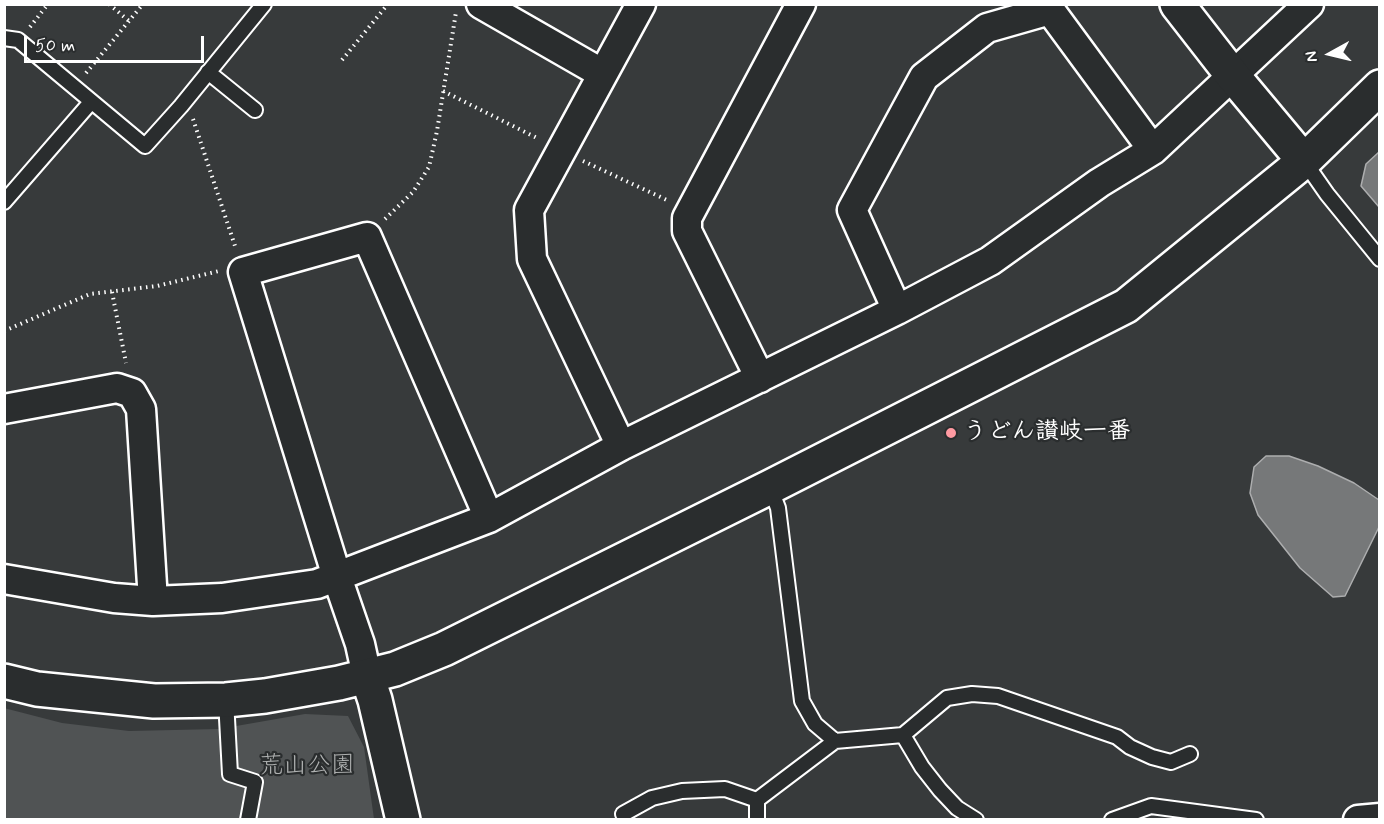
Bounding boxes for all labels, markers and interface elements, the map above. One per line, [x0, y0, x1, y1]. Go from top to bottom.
scale bar [27, 24, 207, 62]
north arrow [1300, 24, 1360, 84]
text: 50 m [35, 34, 75, 58]
text: N [1301, 50, 1323, 63]
place label: うどん讃岐一番 [963, 419, 1131, 447]
marker: うどん讃岐一番 [944, 426, 958, 440]
park label: 荒山公園 [259, 753, 355, 781]

